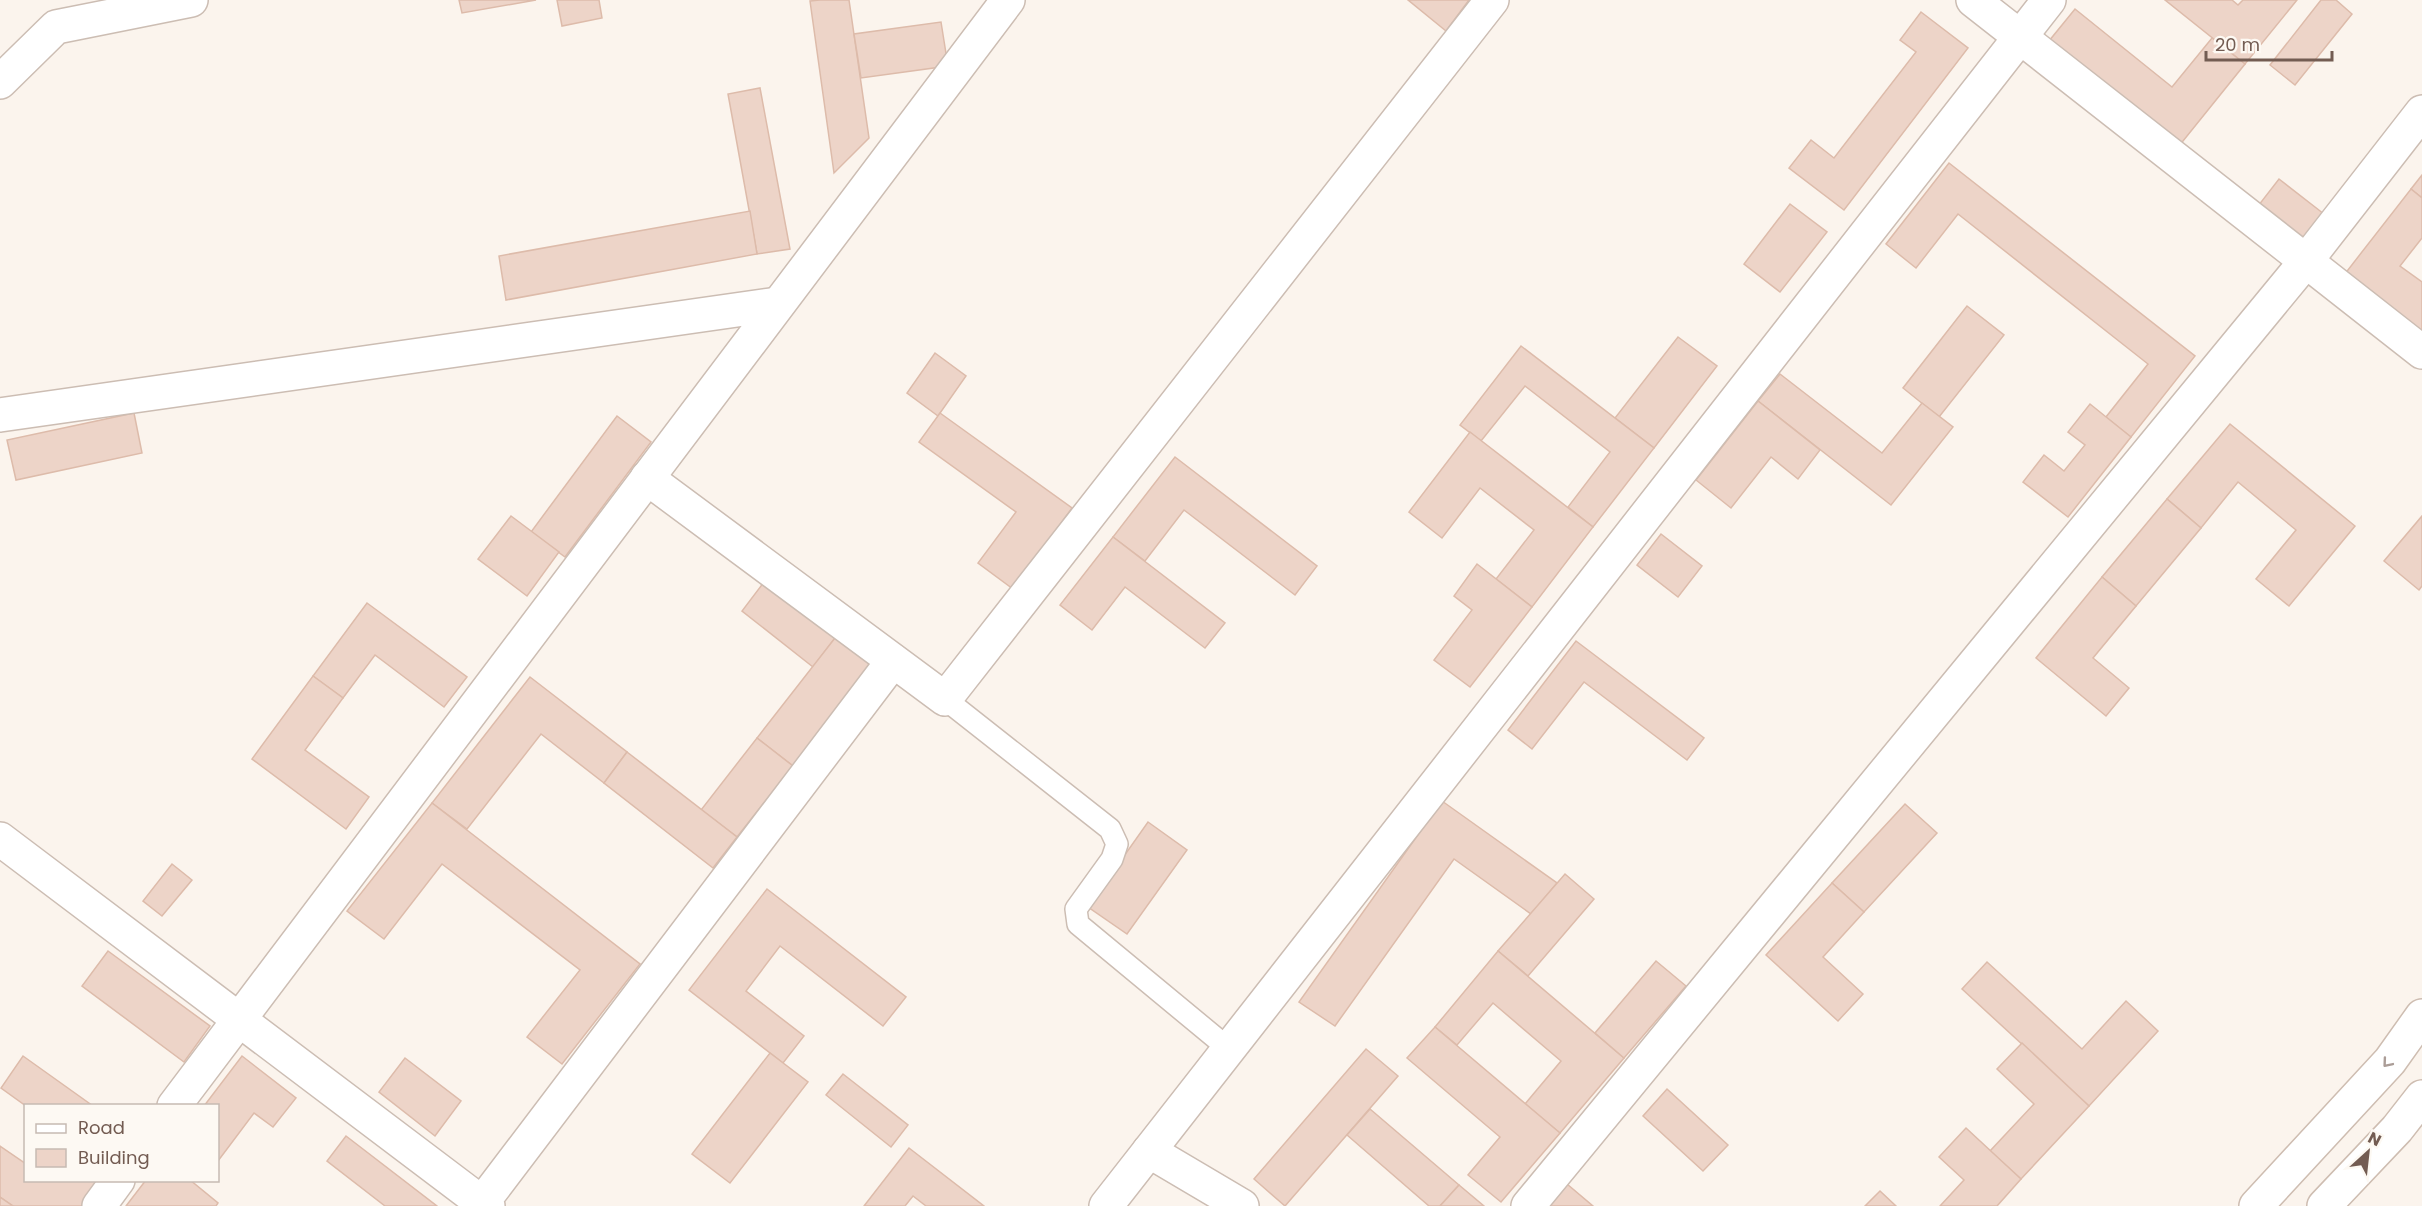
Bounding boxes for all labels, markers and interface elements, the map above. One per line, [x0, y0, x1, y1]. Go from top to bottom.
scale bar [2206, 24, 2332, 62]
text: 20 m [2215, 32, 2260, 57]
one-way arrow [2383, 1056, 2394, 1067]
legend [24, 1104, 219, 1182]
text: Road [78, 1115, 125, 1140]
north arrow [2338, 1122, 2398, 1182]
text: N [2364, 1126, 2385, 1152]
text: Building [78, 1145, 150, 1170]

